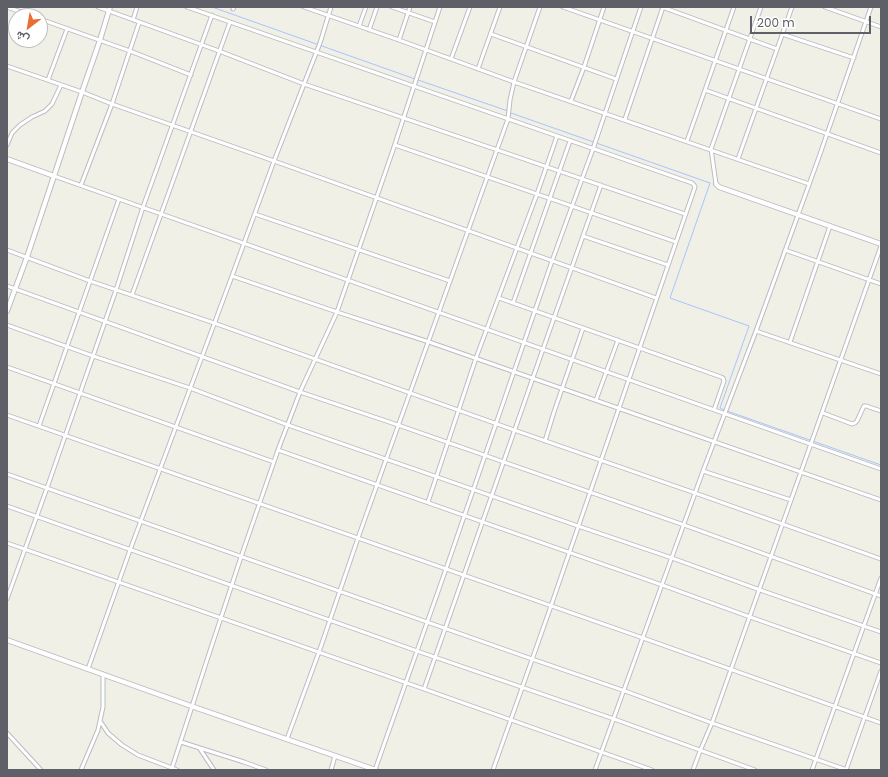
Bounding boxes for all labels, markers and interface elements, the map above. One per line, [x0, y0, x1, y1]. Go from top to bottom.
north arrow [8, 8, 48, 48]
scale bar [752, 8, 873, 34]
text: 200 m [757, 14, 795, 31]
text: ش [13, 27, 32, 48]

